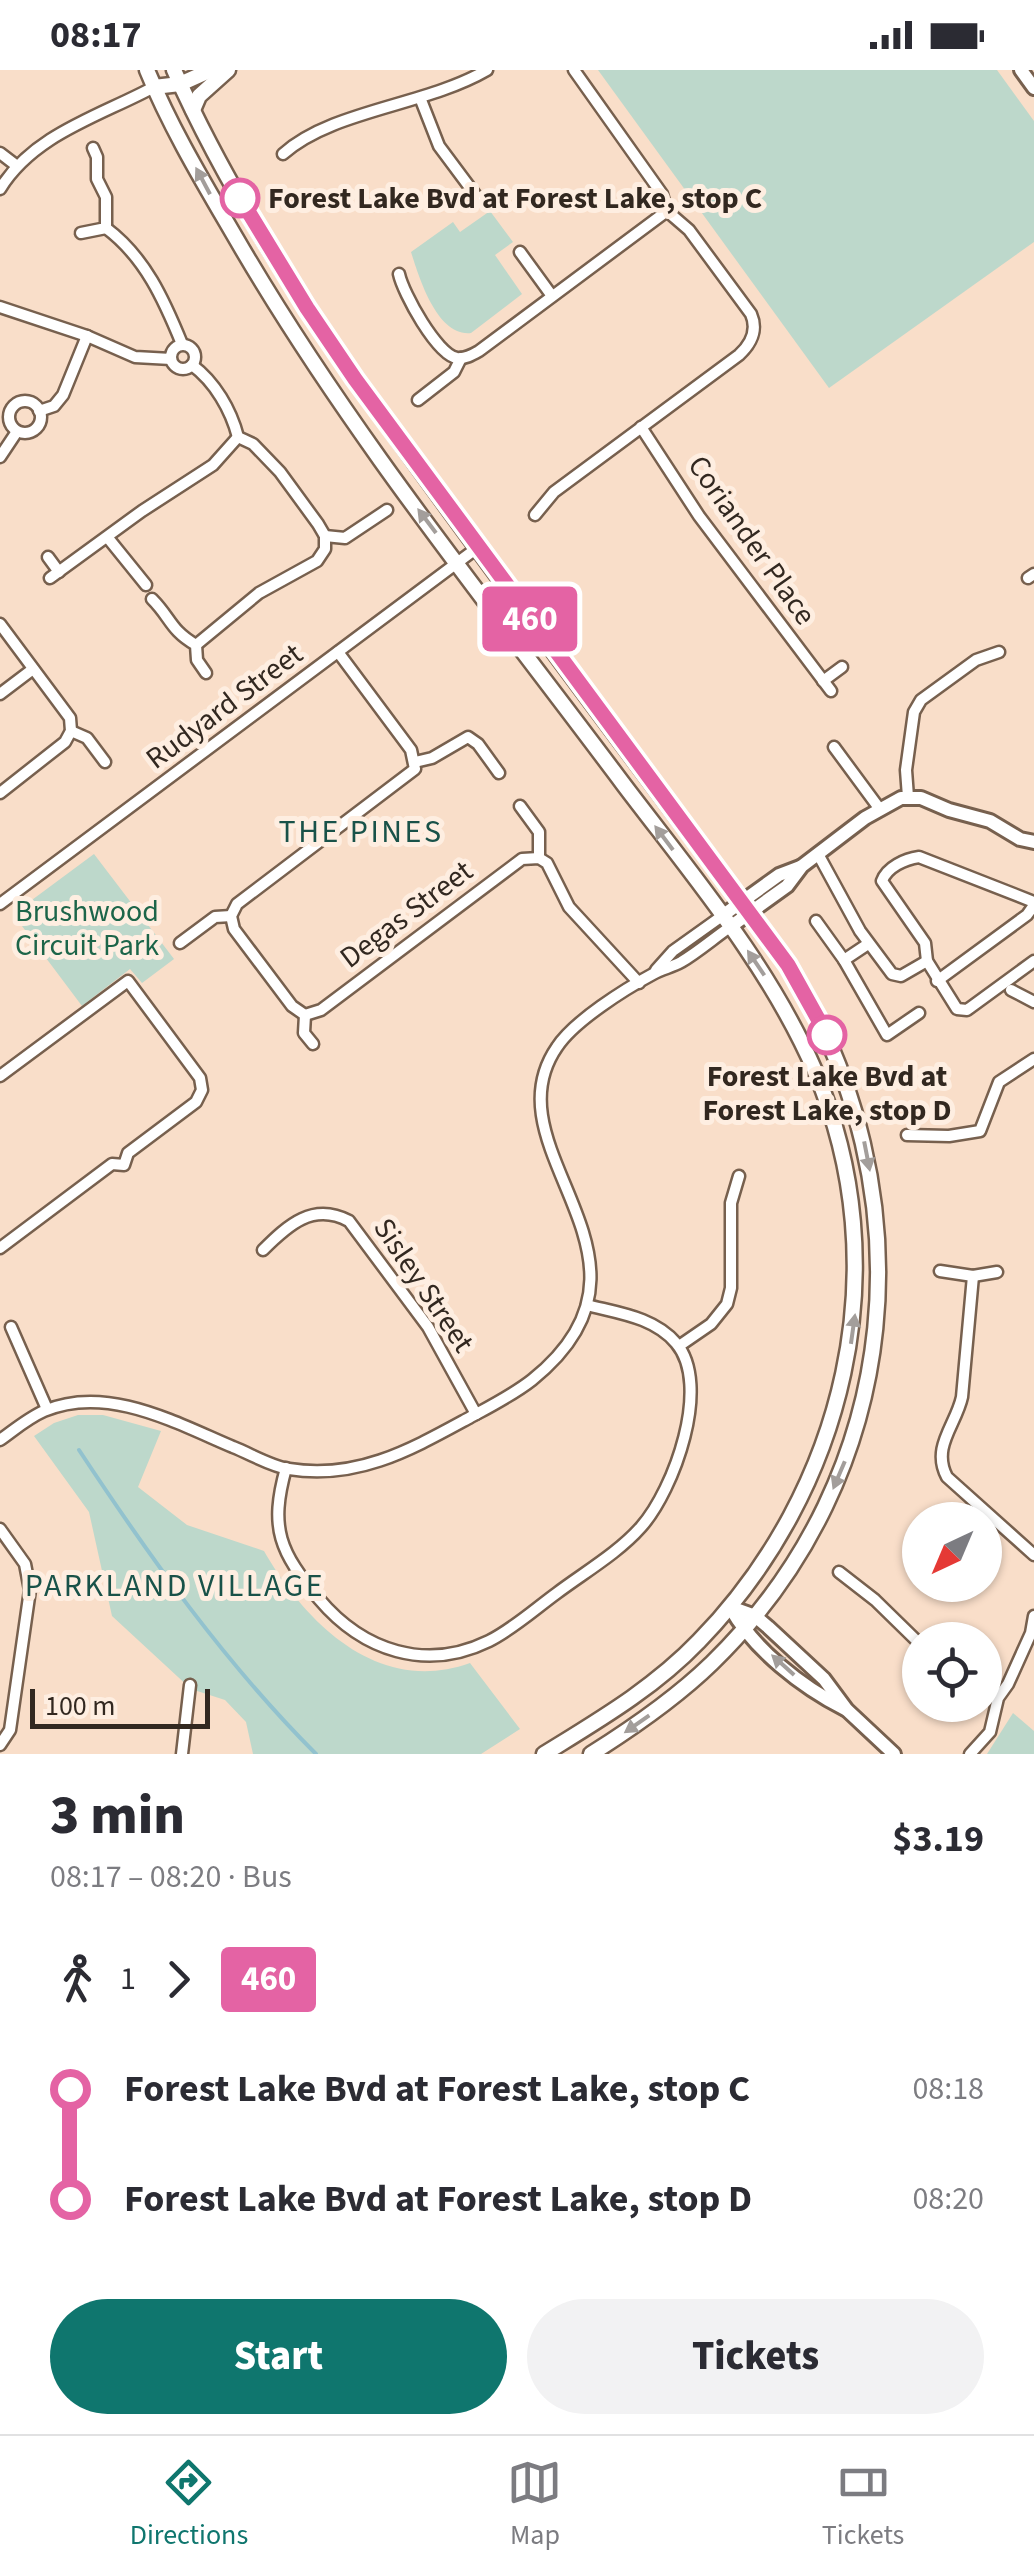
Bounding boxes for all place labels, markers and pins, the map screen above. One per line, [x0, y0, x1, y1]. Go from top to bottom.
place label: Forest Lake Bvd at Forest Lake, stop C [268, 177, 762, 220]
marker: Forest Lake Bvd at Forest Lake, stop C [221, 179, 259, 217]
marker: Forest Lake Bvd at Forest Lake, stop D [808, 1016, 846, 1054]
place label: Forest Lake Bvd at Forest Lake, stop D [702, 1055, 952, 1132]

